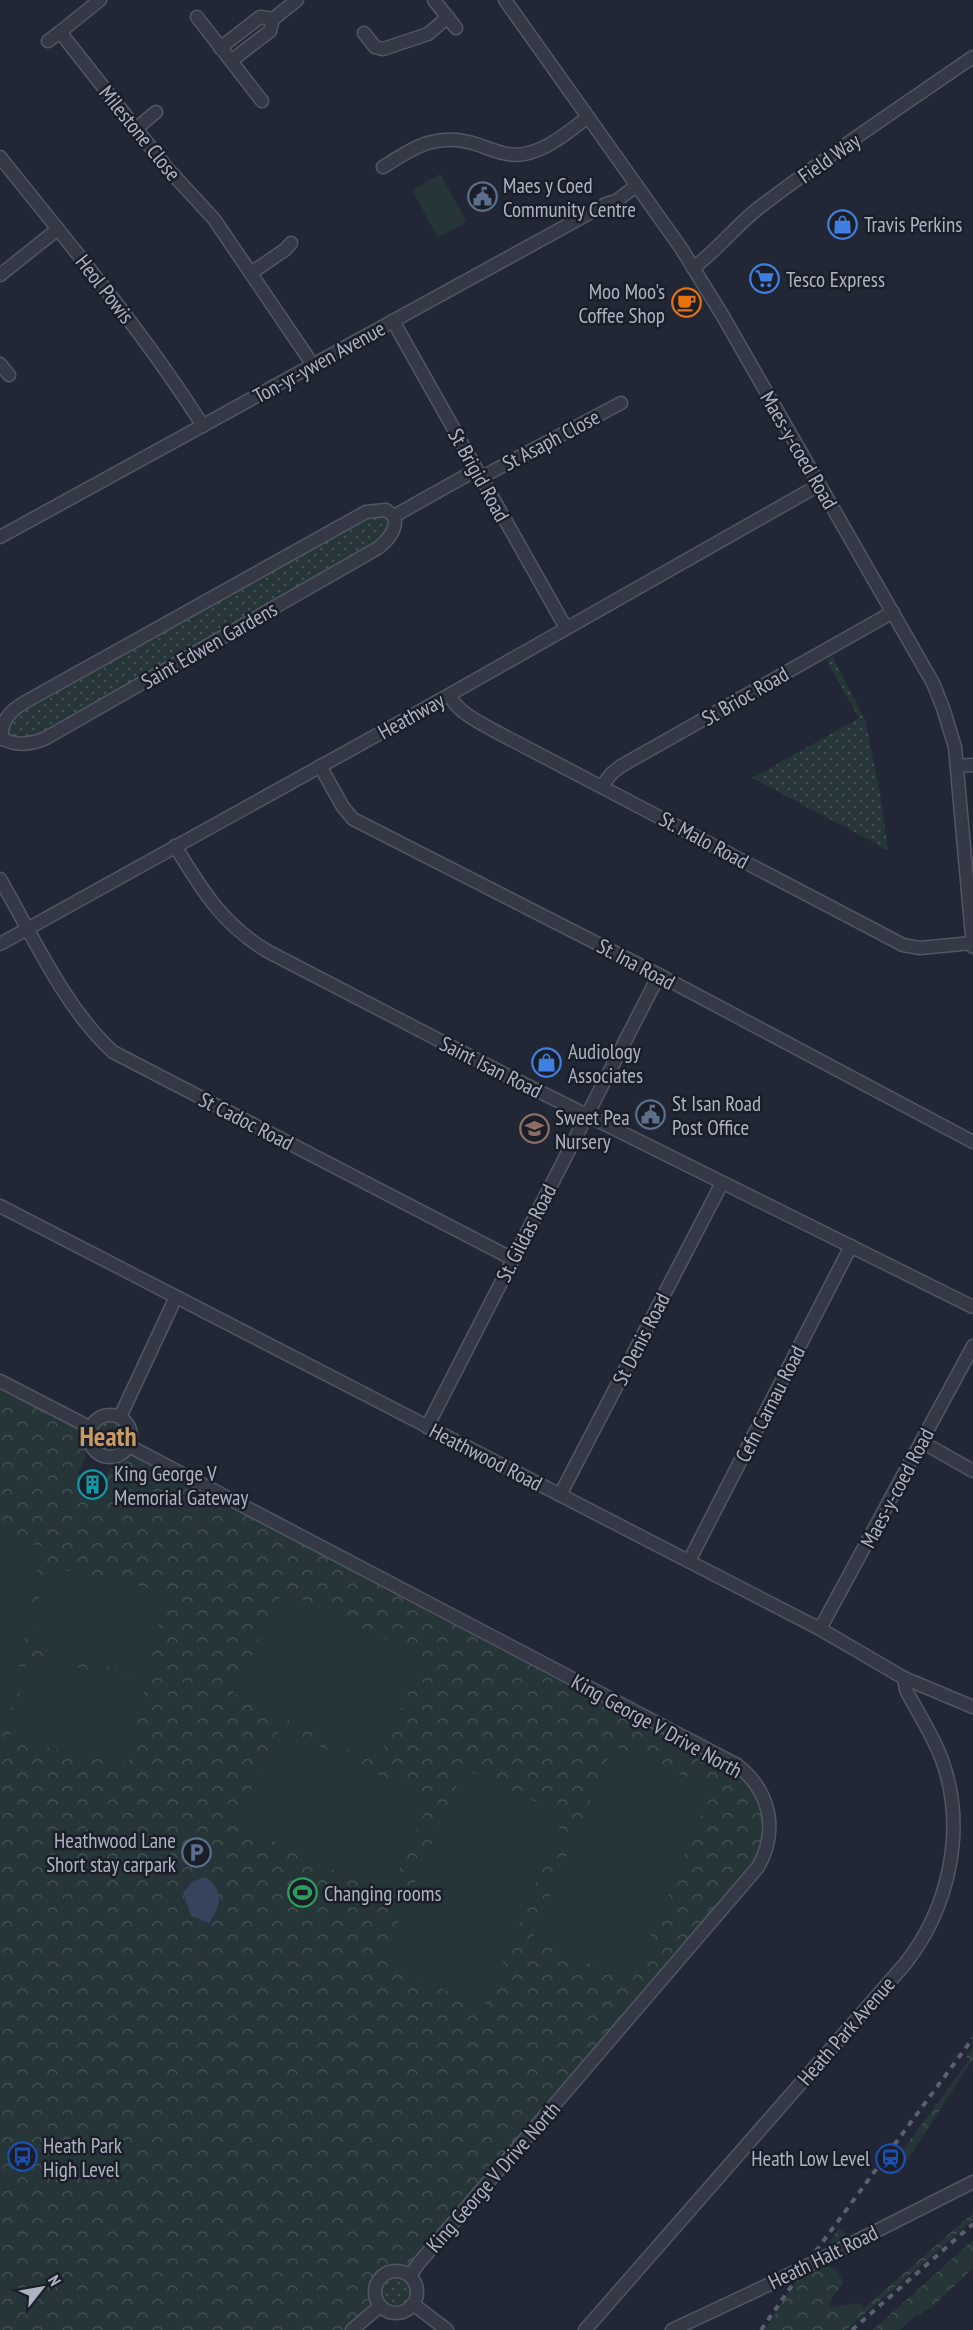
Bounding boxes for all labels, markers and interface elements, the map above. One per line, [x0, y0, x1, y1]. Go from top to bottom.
street label: Milestone Close [93, 80, 187, 186]
street label: Field Way [793, 127, 865, 189]
place label: Maes y Coed Community Centre [503, 172, 636, 223]
public building icon: Maes y Coed Community Centre [466, 181, 498, 213]
shop icon: Travis Perkins [827, 208, 859, 240]
place label: Travis Perkins [864, 211, 962, 238]
street label: Heol Powis [70, 249, 140, 329]
supermarket icon: Tesco Express [749, 263, 781, 295]
place label: Tesco Express [786, 266, 885, 293]
place label: Moo Moo's Coffee Shop [578, 278, 665, 329]
cafe icon: Moo Moo's Coffee Shop [670, 287, 702, 319]
street label: Ton-yr-ywen Avenue [248, 315, 390, 409]
street label: Maes-y-coed Road [754, 386, 844, 514]
street label: St Asaph Close [498, 403, 604, 477]
street label: St Brigid Road [442, 424, 516, 526]
street label: Saint Edwen Gardens [136, 595, 282, 695]
street label: St Brioc Road [697, 660, 793, 732]
street label: Heathway [373, 687, 449, 745]
street label: St. Malo Road [655, 805, 753, 875]
street label: St. Ina Road [592, 932, 680, 996]
street label: Saint Isan Road [435, 1030, 547, 1104]
place label: Audiology Associates [568, 1038, 643, 1089]
shop icon: Audiology Associates [531, 1047, 563, 1079]
street label: St Cadoc Road [194, 1086, 298, 1156]
place label: St Isan Road Post Office [672, 1090, 761, 1141]
public building icon: St Isan Road Post Office [635, 1099, 667, 1131]
place label: Sweet Pea Nursery [555, 1104, 630, 1155]
school or university icon: Sweet Pea Nursery [518, 1113, 550, 1145]
street label: St. Gildas Road [490, 1180, 562, 1286]
street label: St Denis Road [606, 1288, 676, 1390]
street label: Cefn Carnau Road [729, 1341, 811, 1467]
street label: Heathwood Road [425, 1417, 547, 1497]
district label: Heath [79, 1419, 137, 1453]
street label: Maes-y-coed Road [854, 1423, 940, 1553]
place label: King George V Memorial Gateway [114, 1460, 248, 1511]
building icon: King George V Memorial Gateway [77, 1469, 109, 1501]
street label: King George V Drive North [567, 1668, 747, 1784]
place label: Heathwood Lane Short stay carpark [46, 1827, 176, 1878]
parking icon: Heathwood Lane Short stay carpark [181, 1836, 213, 1868]
sports icon: Changing rooms [287, 1877, 319, 1909]
place label: Changing rooms [324, 1880, 442, 1907]
street label: Heath Park Avenue [791, 1971, 901, 2091]
street label: King George V Drive North [420, 2096, 566, 2258]
place label: Heath Park High Level [43, 2132, 122, 2183]
bus stop icon: Heath Park High Level [6, 2141, 38, 2173]
station icon: Heath Low Level [875, 2142, 907, 2174]
place label: Heath Low Level [751, 2145, 870, 2172]
street label: Heath Halt Road [764, 2219, 882, 2295]
north arrow [12, 2258, 72, 2318]
text: N [44, 2271, 66, 2289]

